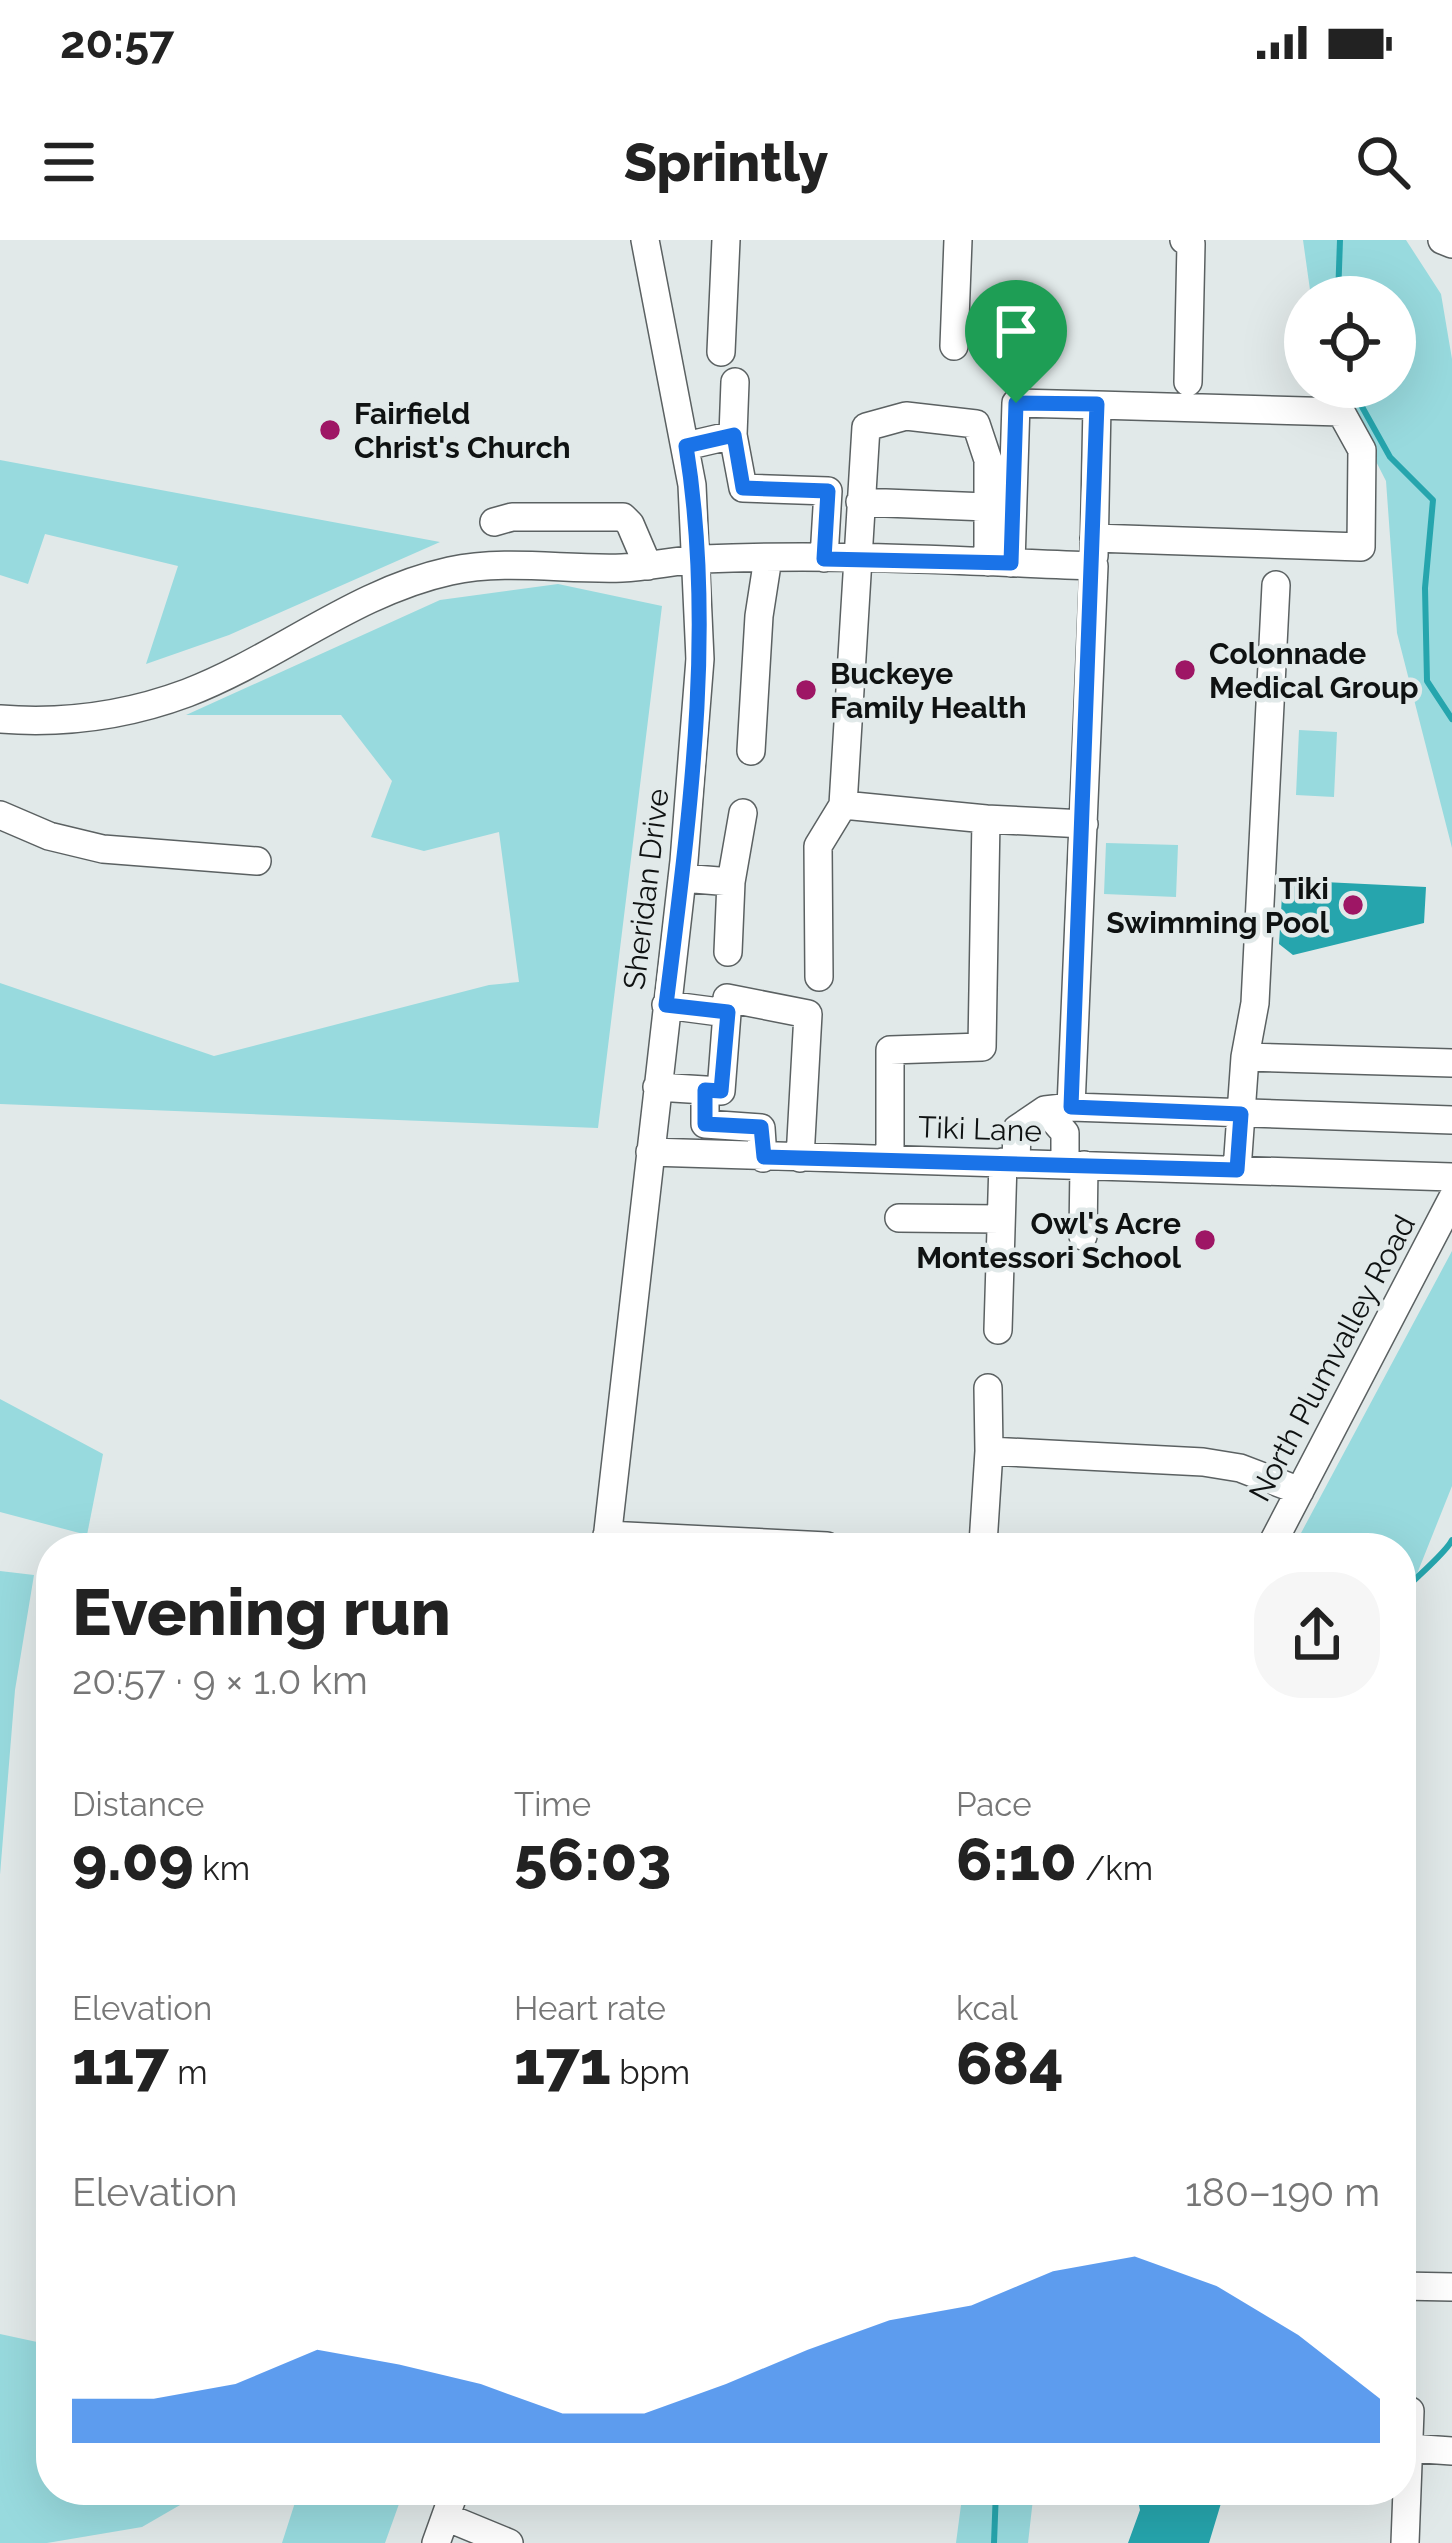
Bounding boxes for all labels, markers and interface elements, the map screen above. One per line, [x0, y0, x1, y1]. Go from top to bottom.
text: 20:57 [60, 16, 174, 69]
icon: menu [36, 129, 102, 195]
icon: search [1350, 129, 1416, 195]
text: Sprintly [624, 130, 828, 194]
map controls [1284, 276, 1416, 408]
button: locate [1284, 276, 1416, 408]
pin [965, 280, 1067, 403]
icon: arrive [983, 298, 1049, 364]
place label: Fairfield Christ's Church [354, 396, 571, 465]
marker: Fairfield Christ's Church [317, 417, 343, 443]
place label: Colonnade Medical Group [1209, 636, 1419, 705]
place label: Buckeye Family Health [830, 656, 1027, 725]
marker: Colonnade Medical Group [1172, 657, 1198, 683]
marker: Buckeye Family Health [793, 677, 819, 703]
street label: Sheridan Drive [616, 787, 676, 991]
place label: Tiki Swimming Pool [1106, 871, 1329, 940]
marker: Tiki Swimming Pool [1340, 892, 1366, 918]
street label: Tiki Lane [917, 1109, 1043, 1149]
place label: Owl's Acre Montessori School [916, 1206, 1181, 1275]
street label: North Plumvalley Road [1242, 1209, 1422, 1507]
marker: Owl's Acre Montessori School [1192, 1227, 1218, 1253]
button: share [1254, 1572, 1380, 1698]
text: Evening run [72, 1573, 451, 1650]
text: 20:57 · 9 × 1.0 km [72, 1657, 368, 1703]
text: Distance [72, 1785, 204, 1824]
text: Time [514, 1785, 591, 1824]
text: Pace [956, 1785, 1032, 1824]
text: 9.09 [72, 1824, 194, 1894]
text: 56:03 [514, 1824, 671, 1894]
text: 6:10 [956, 1824, 1077, 1894]
text: km [194, 1849, 250, 1888]
text: /km [1077, 1849, 1153, 1888]
text: Elevation [72, 1989, 212, 2028]
text: Heart rate [514, 1989, 666, 2028]
text: kcal [956, 1989, 1018, 2028]
text: 117 [72, 2028, 169, 2098]
text: 171 [514, 2028, 611, 2098]
text: 684 [956, 2028, 1064, 2098]
text: m [169, 2053, 207, 2092]
text: bpm [611, 2053, 690, 2092]
text: Elevation [72, 2169, 238, 2215]
text: 180–190 m [1185, 2169, 1380, 2215]

